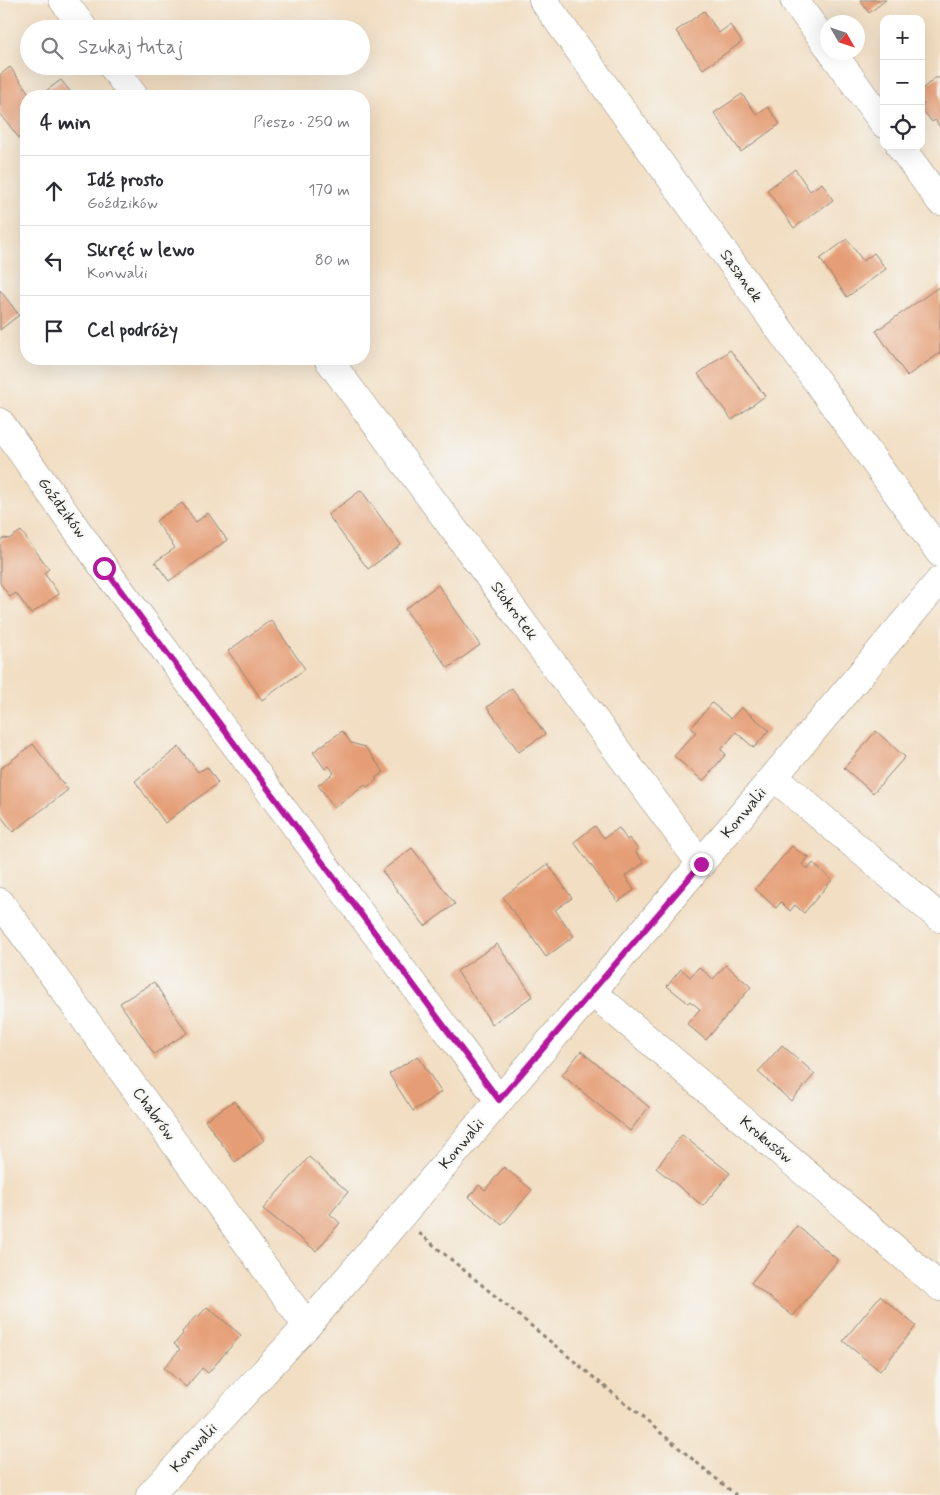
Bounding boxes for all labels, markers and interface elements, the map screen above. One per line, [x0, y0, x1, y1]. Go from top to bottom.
north arrow [820, 15, 865, 60]
map controls [880, 15, 925, 150]
button: + [880, 15, 925, 60]
search box [20, 20, 370, 75]
icon: search [38, 34, 66, 62]
text: Szukaj tutaj [78, 35, 183, 60]
button: − [880, 60, 925, 105]
button: locate [880, 105, 925, 150]
text: 4 min [40, 109, 91, 137]
text: Pieszo · 250 m [253, 112, 350, 133]
text: Idź prosto [87, 168, 164, 193]
icon: ahead [40, 177, 68, 205]
text: 170 m [308, 180, 350, 201]
text: Goździków [87, 193, 158, 214]
text: Skręć w lewo [87, 238, 195, 263]
street label: Sasanek [715, 246, 767, 306]
icon: left [40, 247, 68, 275]
text: 80 m [315, 250, 350, 271]
text: Konwalii [87, 263, 148, 284]
icon: arrive [40, 317, 68, 345]
text: Cel podróży [87, 318, 178, 343]
street label: Goździków [33, 473, 91, 543]
route start [93, 557, 116, 580]
street label: Stokrotek [486, 577, 542, 645]
street label: Konwalii [716, 783, 772, 843]
route end [690, 853, 713, 876]
street label: Chabrów [128, 1083, 180, 1145]
street label: Krokusów [735, 1111, 797, 1169]
street label: Konwalii [434, 1114, 490, 1174]
street label: Konwalii [166, 1418, 223, 1477]

